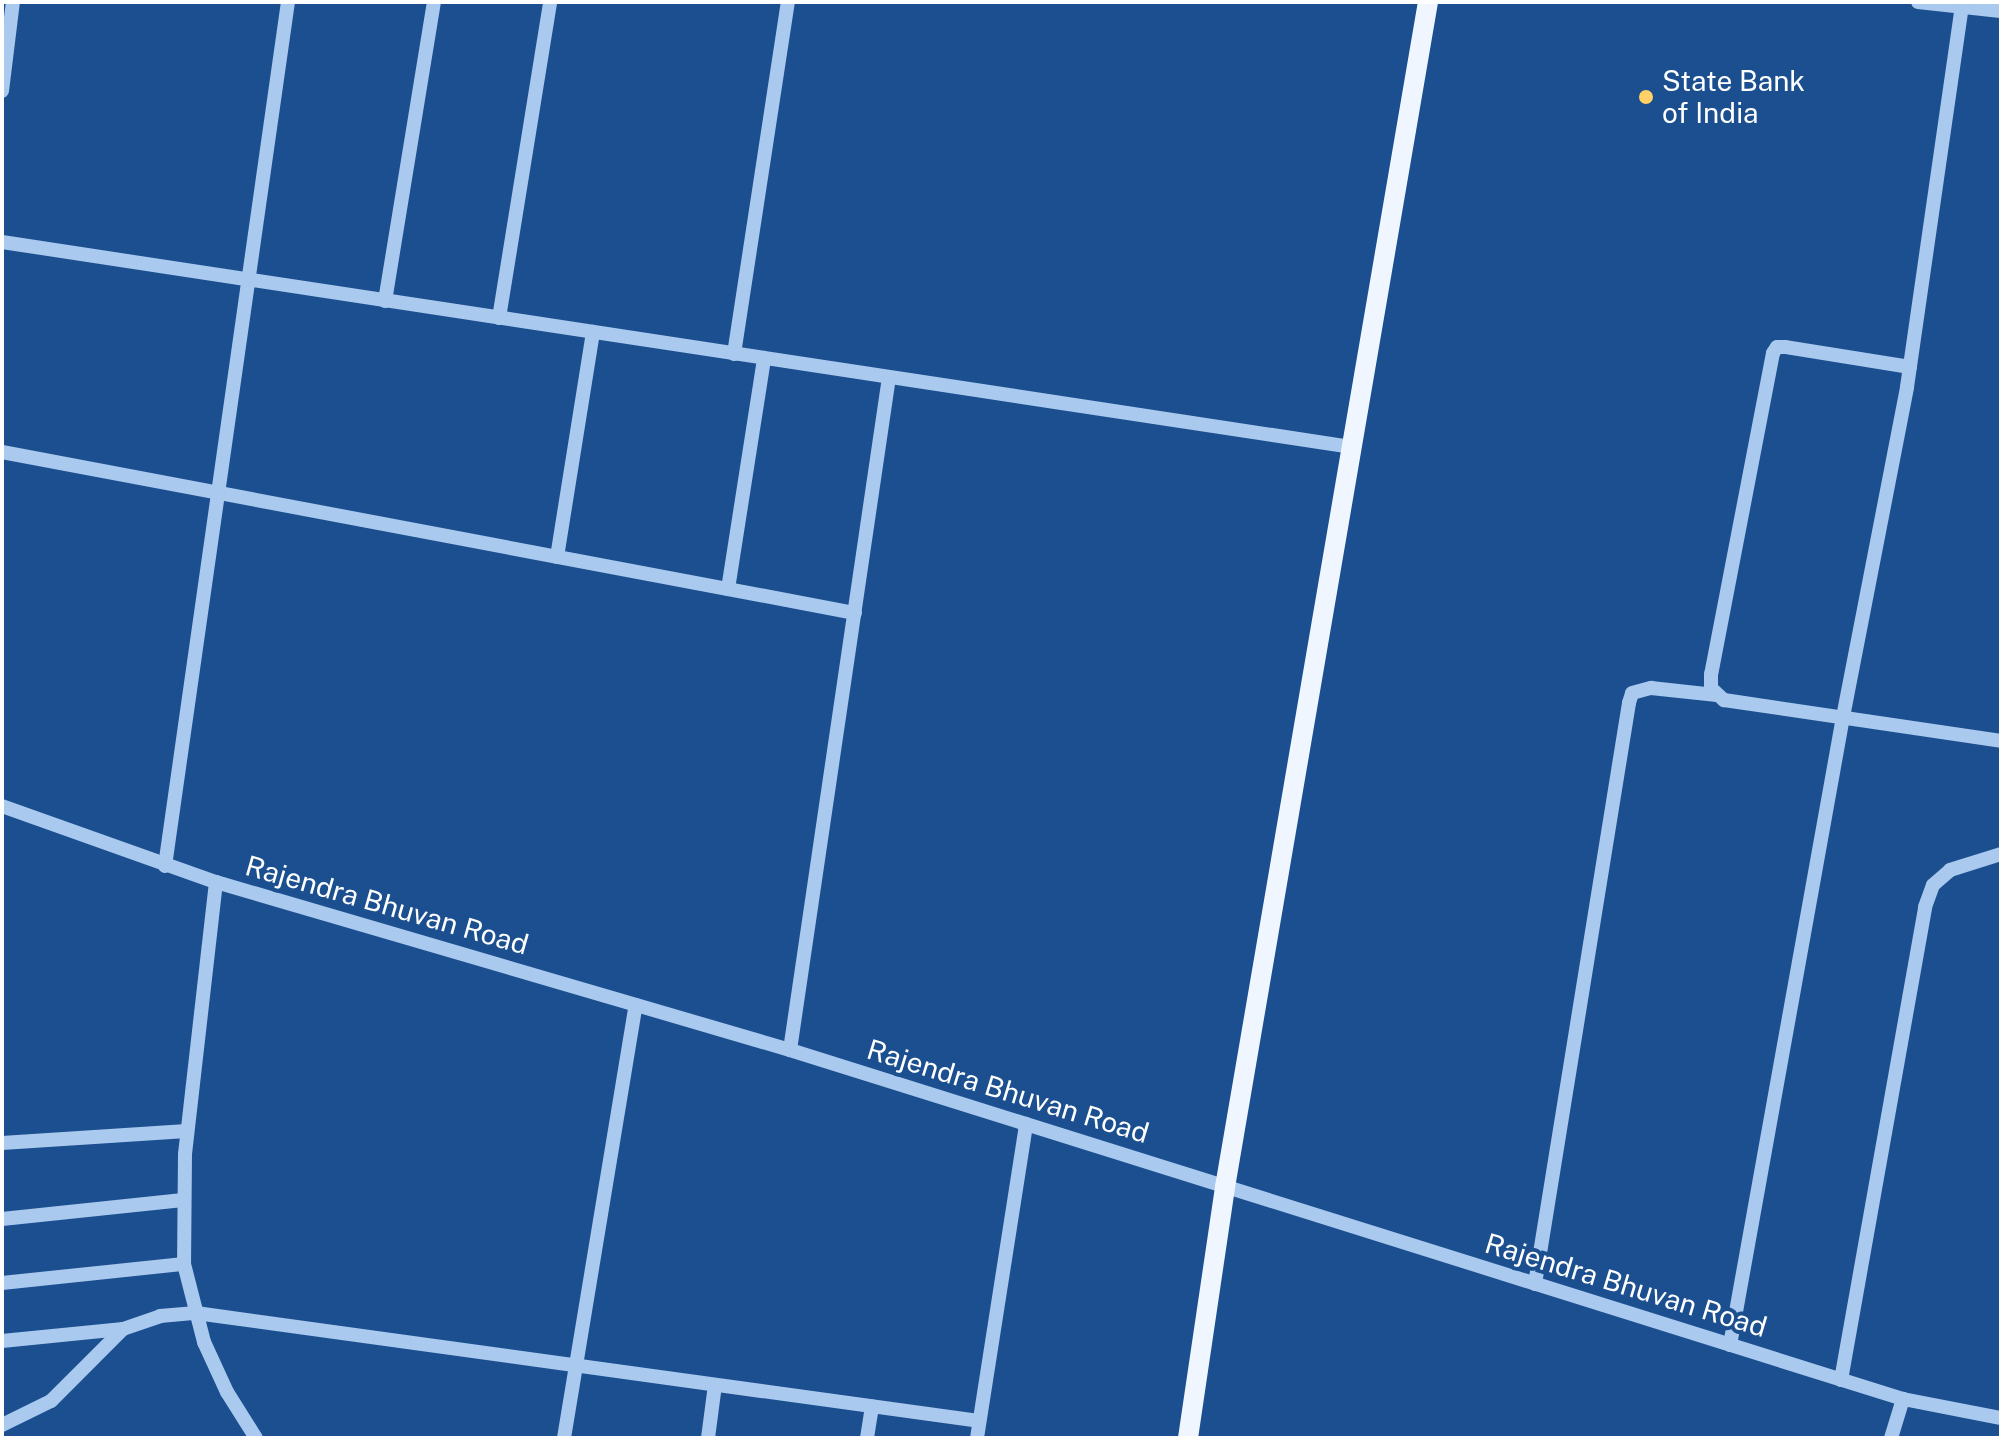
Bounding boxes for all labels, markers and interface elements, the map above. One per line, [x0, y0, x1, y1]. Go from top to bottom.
place label: State Bank of India [1662, 64, 1805, 130]
marker: State Bank of India [1637, 88, 1655, 106]
street label: Rajendra Bhuvan Road [242, 848, 532, 962]
street label: Rajendra Bhuvan Road [863, 1032, 1153, 1150]
street label: Rajendra Bhuvan Road [1481, 1226, 1771, 1344]

